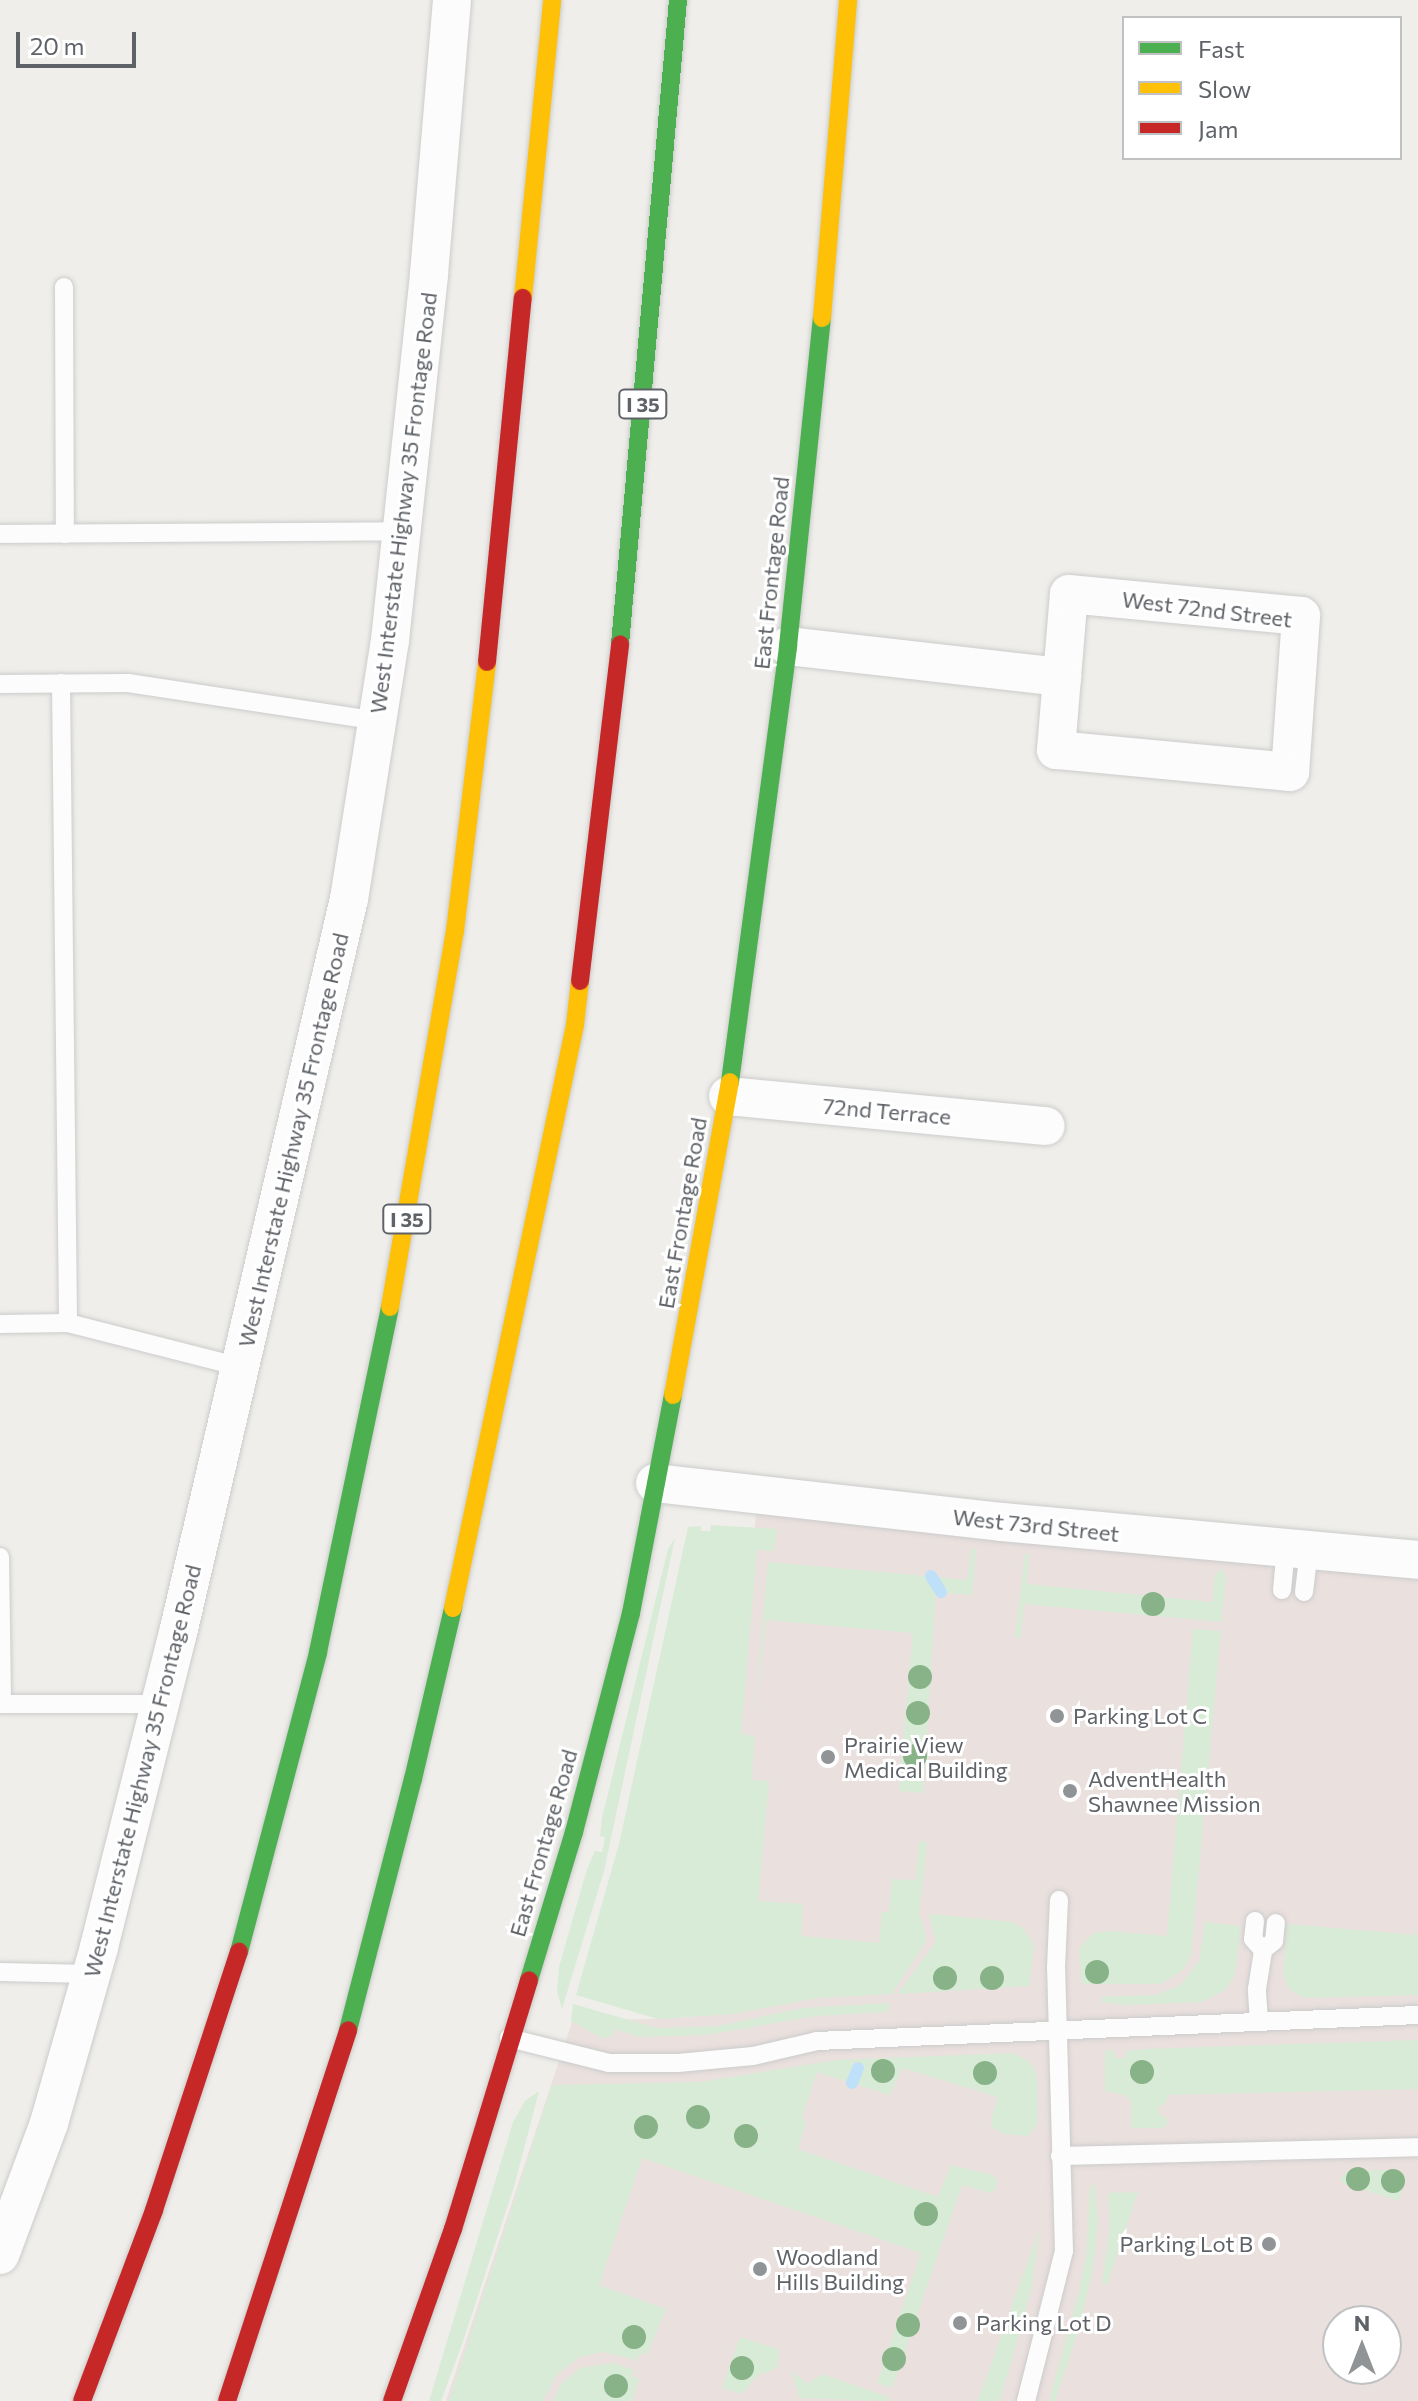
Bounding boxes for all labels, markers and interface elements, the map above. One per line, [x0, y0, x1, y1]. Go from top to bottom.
scale bar [20, 16, 140, 66]
legend [1122, 16, 1402, 160]
text: 20 m [30, 31, 84, 60]
text: Fast [1198, 34, 1245, 63]
text: Slow [1198, 74, 1251, 103]
text: Jam [1198, 114, 1238, 143]
street label: West Interstate Highway 35 Frontage Road [364, 291, 442, 715]
road number: I 35 [617, 388, 669, 420]
street label: East Frontage Road [748, 475, 794, 671]
street label: West 72nd Street [1120, 585, 1294, 633]
street label: West Interstate Highway 35 Frontage Road [232, 930, 354, 1350]
street label: 72nd Terrace [822, 1092, 952, 1130]
street label: East Frontage Road [652, 1115, 712, 1311]
road number: I 35 [381, 1203, 433, 1235]
street label: West 73rd Street [951, 1503, 1121, 1547]
street label: West Interstate Highway 35 Frontage Road [78, 1562, 206, 1980]
place label: Parking Lot C [1073, 1703, 1207, 1729]
marker: Parking Lot C [1048, 1707, 1066, 1725]
place label: Prairie View Medical Building [844, 1731, 1008, 1782]
street label: East Frontage Road [504, 1746, 582, 1940]
marker: Prairie View Medical Building [819, 1748, 837, 1766]
place label: AdventHealth Shawnee Mission [1088, 1765, 1261, 1816]
marker: AdventHealth Shawnee Mission [1059, 1780, 1081, 1802]
place label: Parking Lot B [1120, 2231, 1253, 2257]
marker: Parking Lot B [1260, 2235, 1278, 2253]
place label: Woodland Hills Building [776, 2243, 904, 2294]
marker: Woodland Hills Building [751, 2260, 769, 2278]
north arrow [1322, 2305, 1402, 2385]
text: N [1354, 2309, 1370, 2336]
place label: Parking Lot D [976, 2310, 1111, 2336]
marker: Parking Lot D [951, 2314, 969, 2332]

